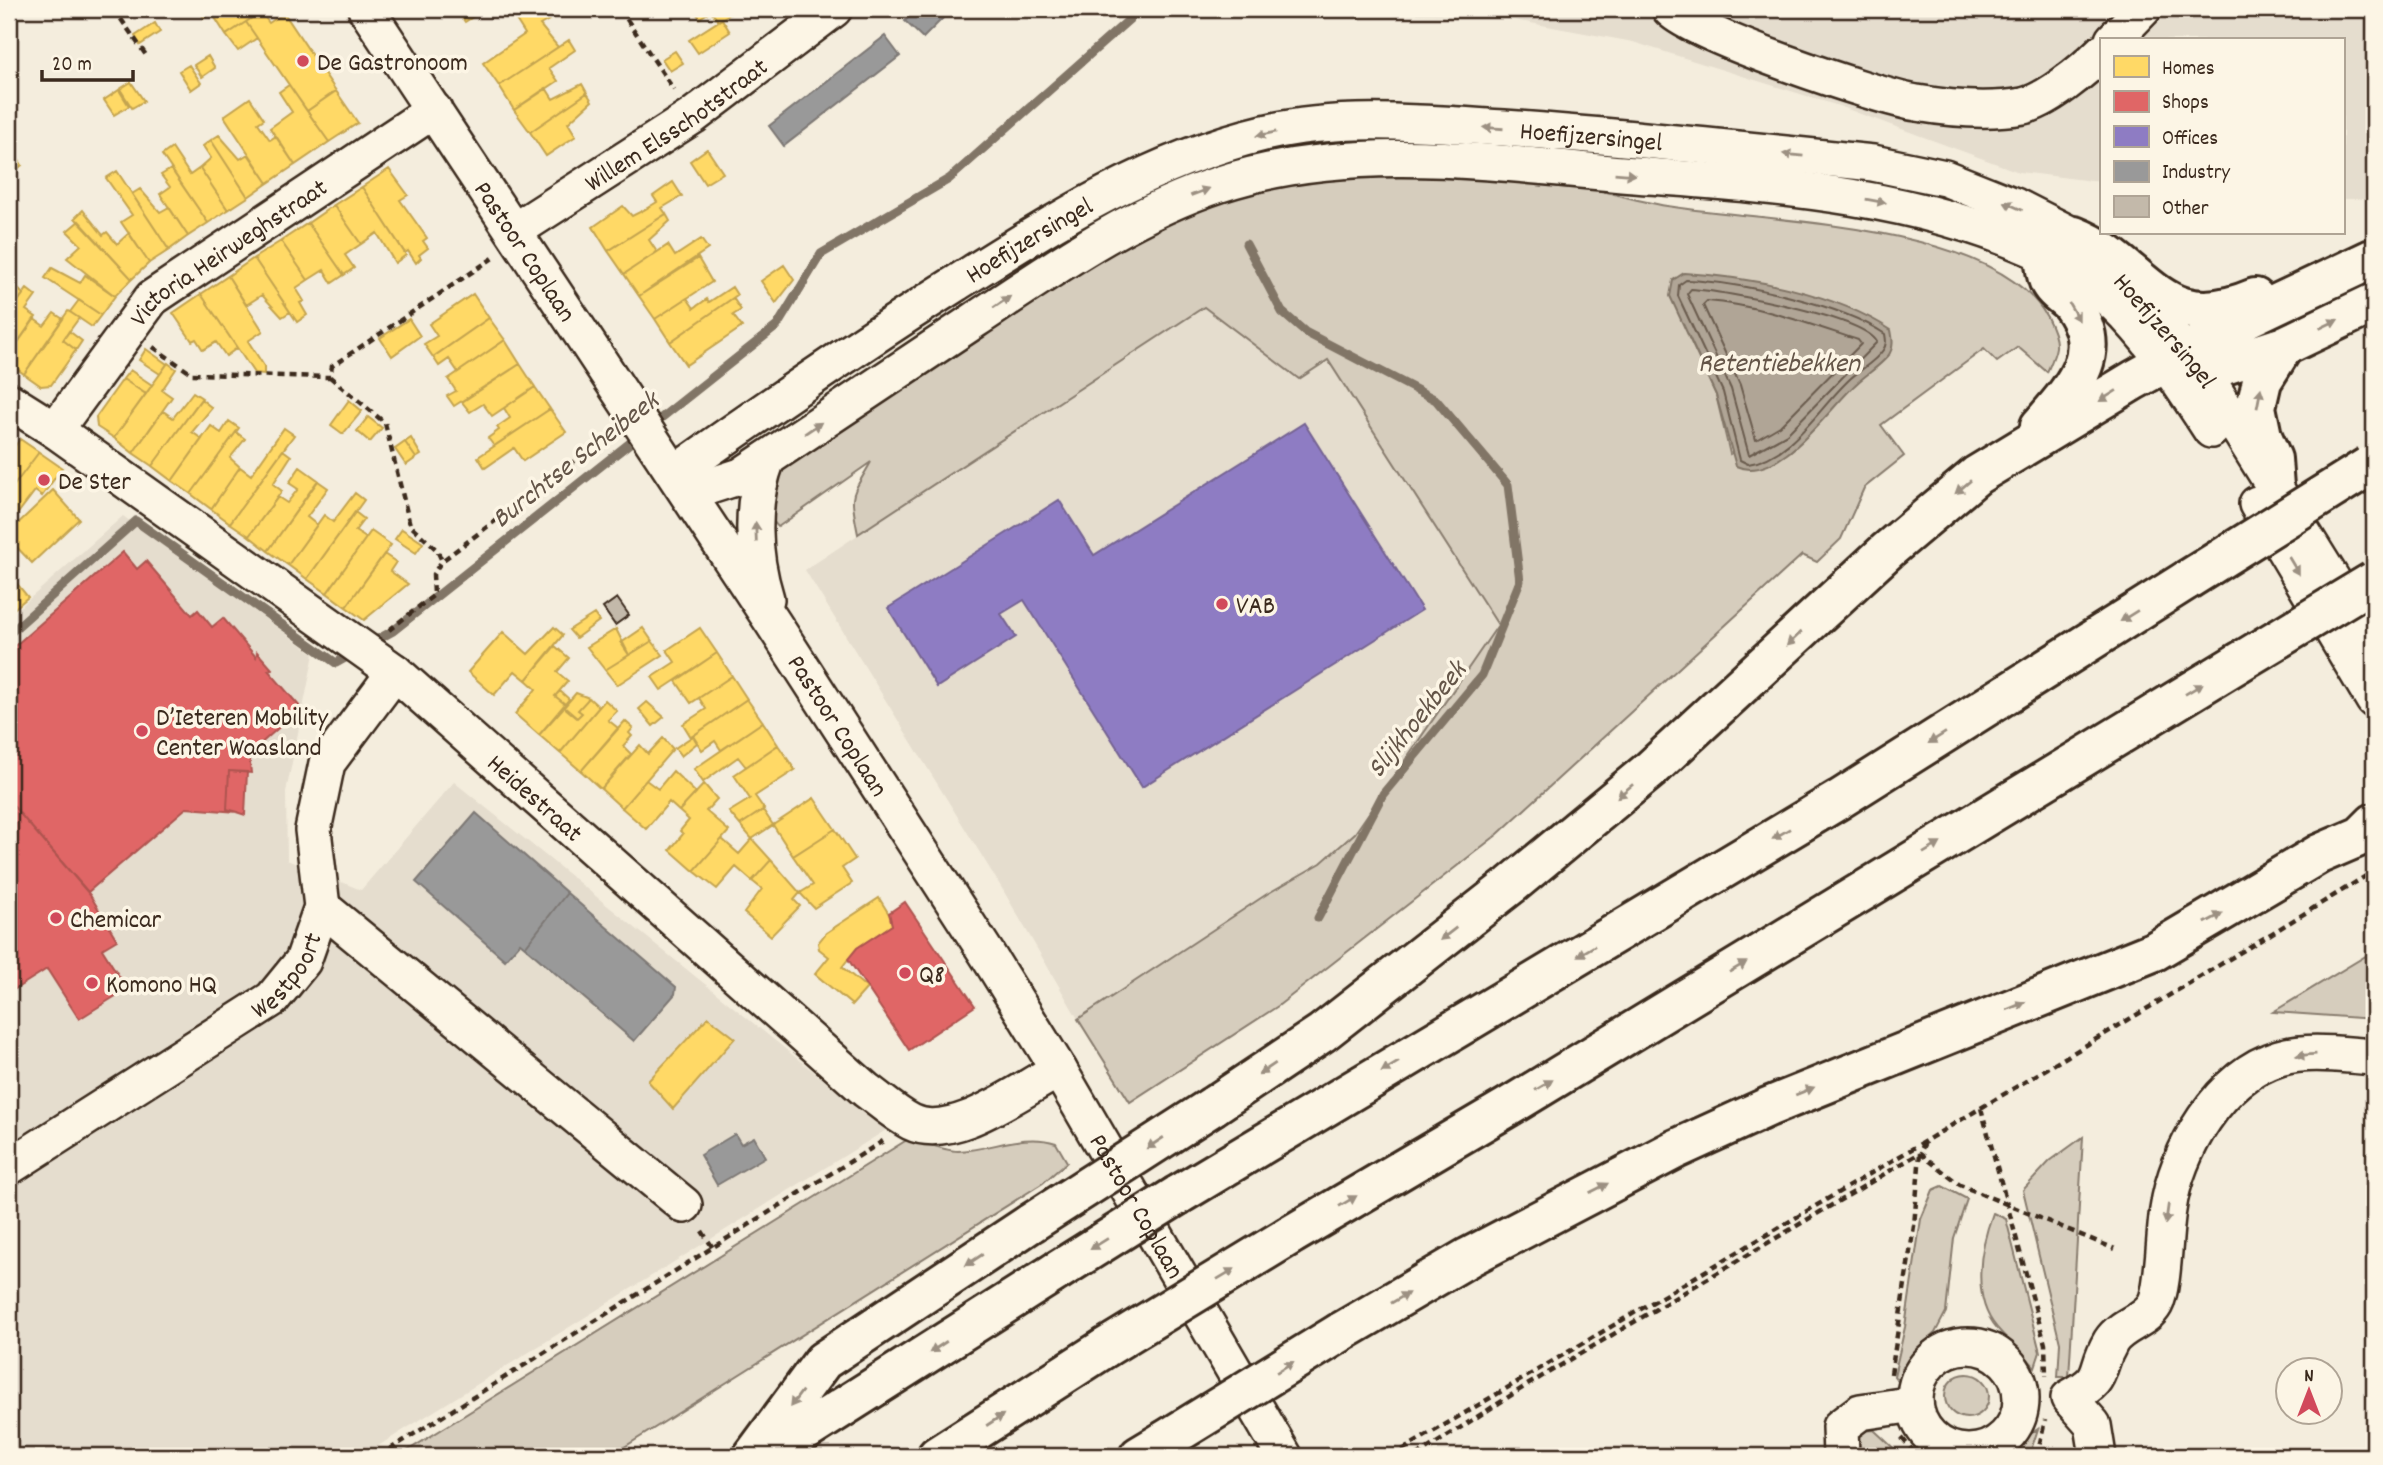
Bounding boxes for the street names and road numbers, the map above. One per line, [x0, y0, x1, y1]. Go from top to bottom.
street label: Willem Elsschotstraat [579, 50, 777, 203]
street label: Hoefijzersingel [1518, 114, 1664, 163]
street label: Victoria Heirweghstraat [122, 171, 336, 335]
street label: Pastoor Coplaan [463, 175, 584, 331]
street label: Hoefijzersingel [959, 189, 1101, 295]
street label: Hoefijzersingel [2103, 266, 2224, 397]
street label: Pastoor Coplaan [776, 649, 896, 805]
street label: Heidestraat [477, 747, 590, 853]
street label: Westpoort [245, 928, 334, 1030]
street label: Pastoor Coplaan [1078, 1128, 1192, 1287]

